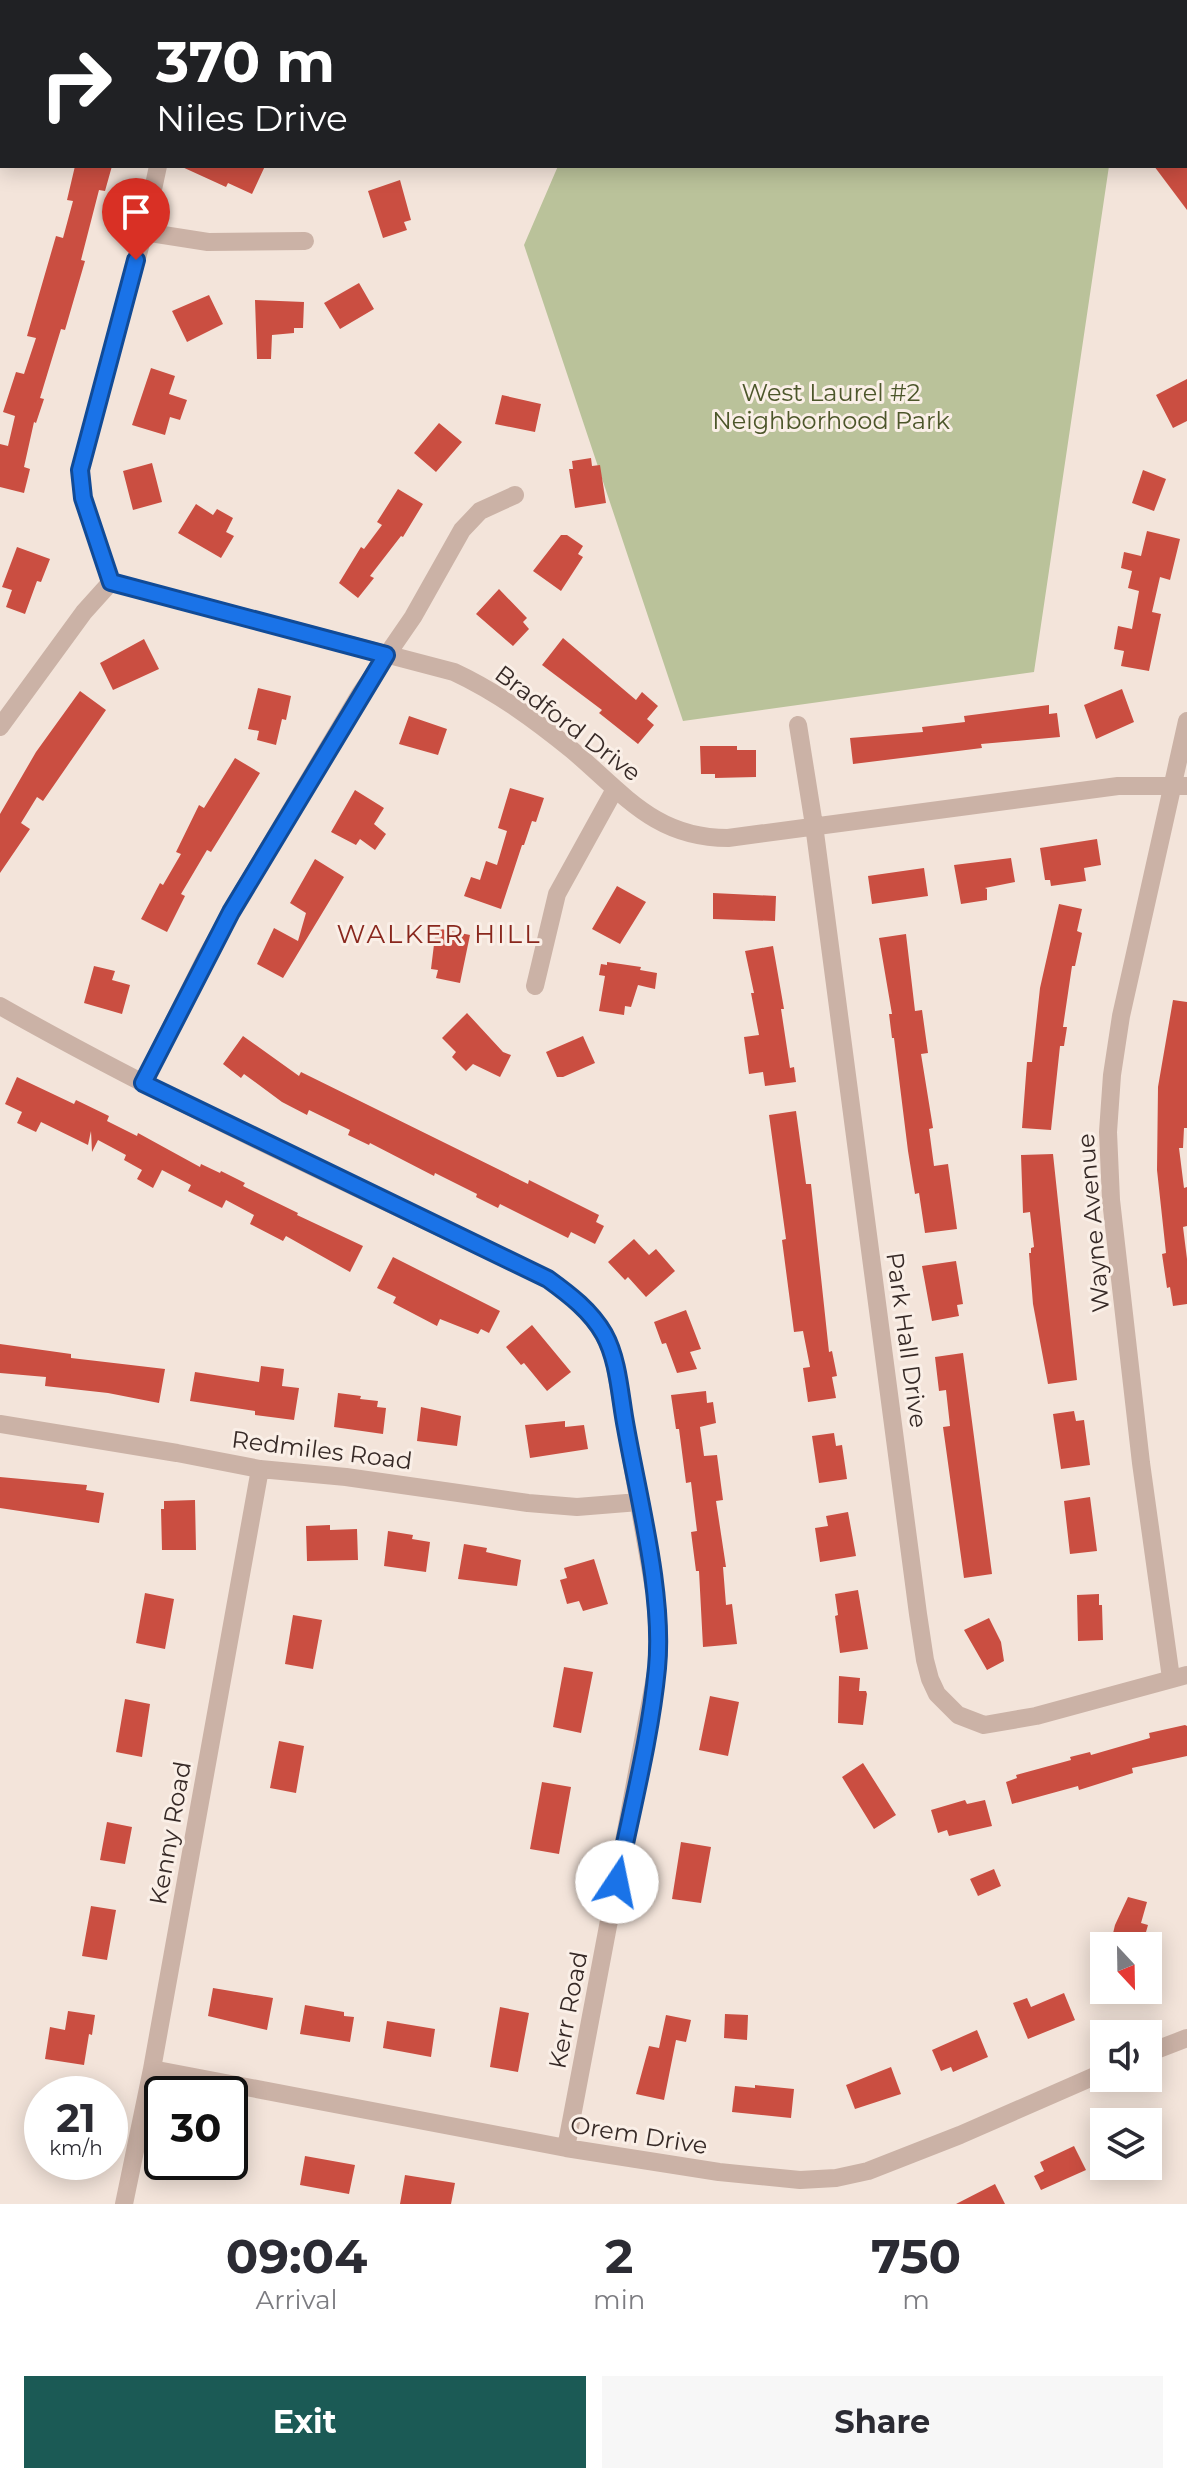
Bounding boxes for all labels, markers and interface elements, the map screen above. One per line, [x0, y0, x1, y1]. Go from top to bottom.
text: 370 m [156, 28, 335, 96]
icon: right [24, 32, 128, 136]
text: Niles Drive [156, 96, 348, 140]
pin [102, 178, 170, 260]
icon: arrive [114, 190, 158, 234]
park label: West Laurel #2 Neighborhood Park [712, 378, 950, 435]
street label: Bradford Drive [489, 659, 647, 787]
district label: WALKER HILL [336, 918, 542, 950]
street label: Wayne Avenue [1071, 1132, 1115, 1314]
street label: Park Hall Drive [880, 1250, 934, 1430]
street label: Redmiles Road [230, 1425, 414, 1475]
street label: Kenny Road [143, 1759, 197, 1907]
position arrow [575, 1840, 659, 1924]
north arrow [1090, 1932, 1162, 2004]
map controls [1090, 1932, 1162, 2180]
street label: Kerr Road [542, 1949, 594, 2071]
button: sound [1090, 2020, 1162, 2092]
speed limit sign: 30 [144, 2076, 248, 2180]
text: 21 [56, 2093, 96, 2142]
button: layers [1090, 2108, 1162, 2180]
street label: Orem Drive [568, 2110, 710, 2160]
text: km/h [49, 2136, 103, 2160]
text: 09:04 [226, 2227, 367, 2285]
text: 2 [605, 2227, 633, 2285]
text: 750 [871, 2227, 961, 2285]
text: Arrival [256, 2284, 338, 2316]
text: min [593, 2284, 645, 2316]
text: m [902, 2284, 930, 2316]
button: Exit [24, 2376, 586, 2468]
button: Share [602, 2376, 1163, 2468]

